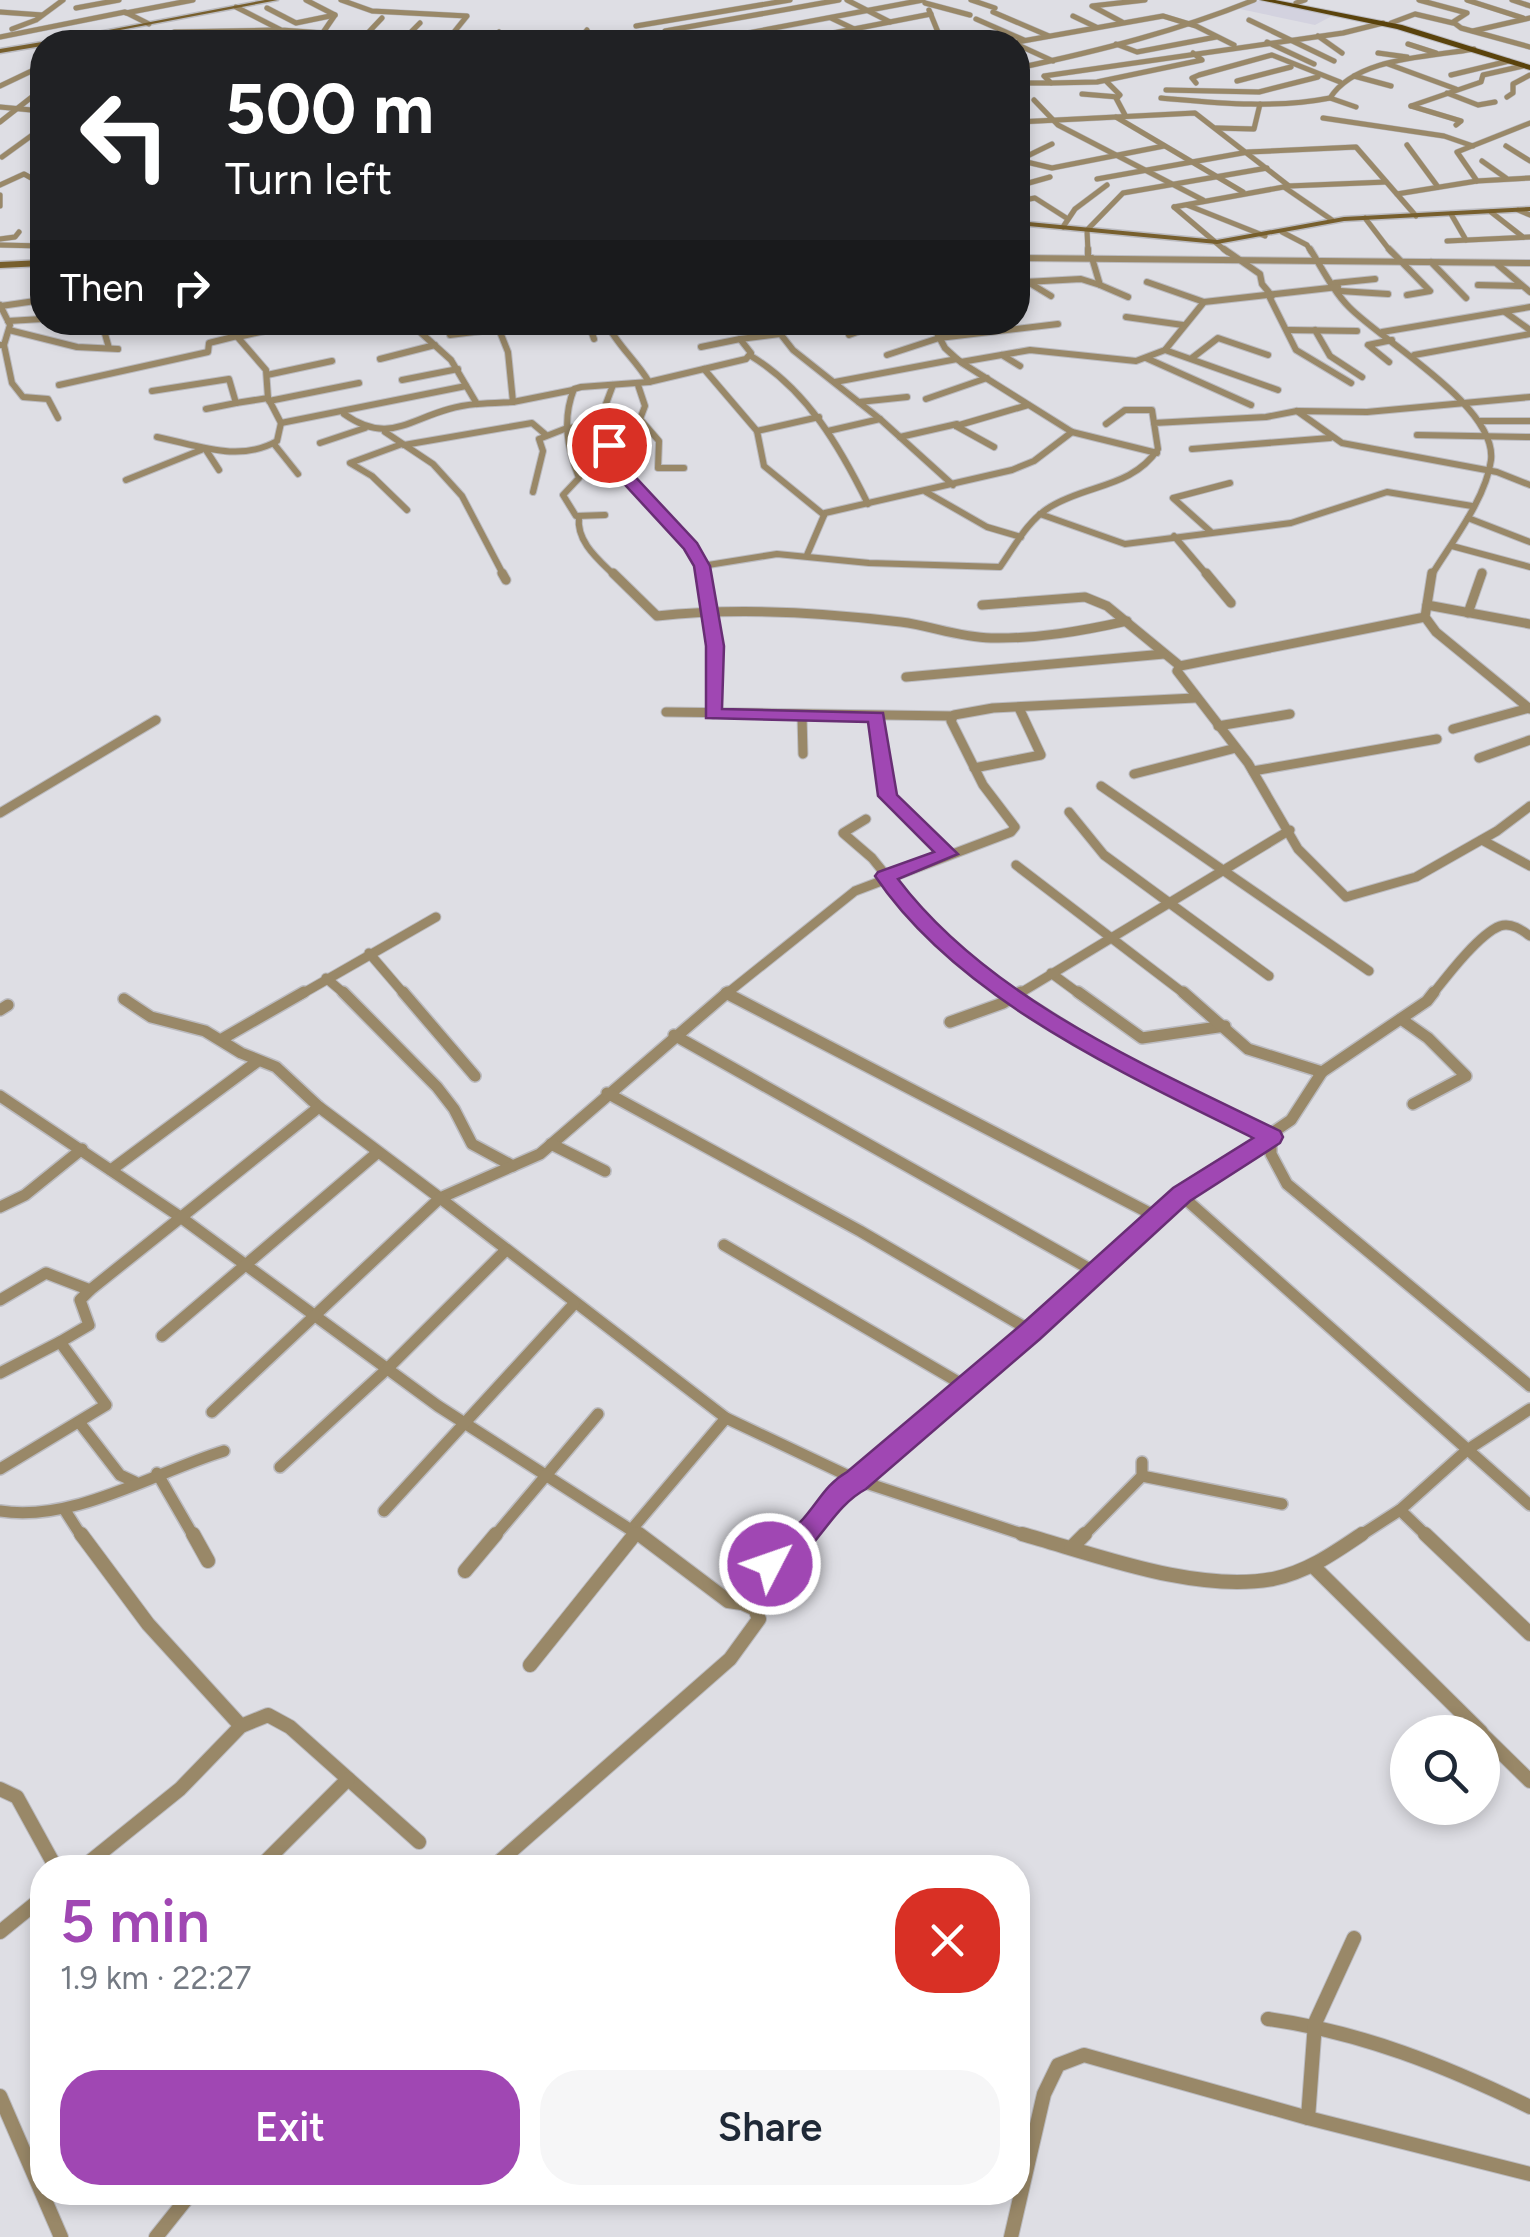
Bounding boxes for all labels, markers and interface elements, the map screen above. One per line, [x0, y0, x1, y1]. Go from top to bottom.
text: 500 m [225, 66, 434, 151]
icon: left [60, 70, 190, 200]
text: Turn left [225, 151, 392, 205]
icon: right [164, 260, 219, 315]
text: Then [60, 265, 144, 311]
pin [567, 403, 652, 488]
icon: arrive [582, 418, 637, 473]
position arrow [718, 1512, 822, 1616]
map controls [1390, 1715, 1500, 1825]
button: search [1390, 1715, 1500, 1825]
text: 5 min [60, 1885, 210, 1957]
button: close [895, 1888, 1000, 1993]
text: 1.9 km · 22:27 [60, 1959, 252, 1997]
button: Exit [60, 2070, 520, 2185]
button: Share [540, 2070, 1000, 2185]

